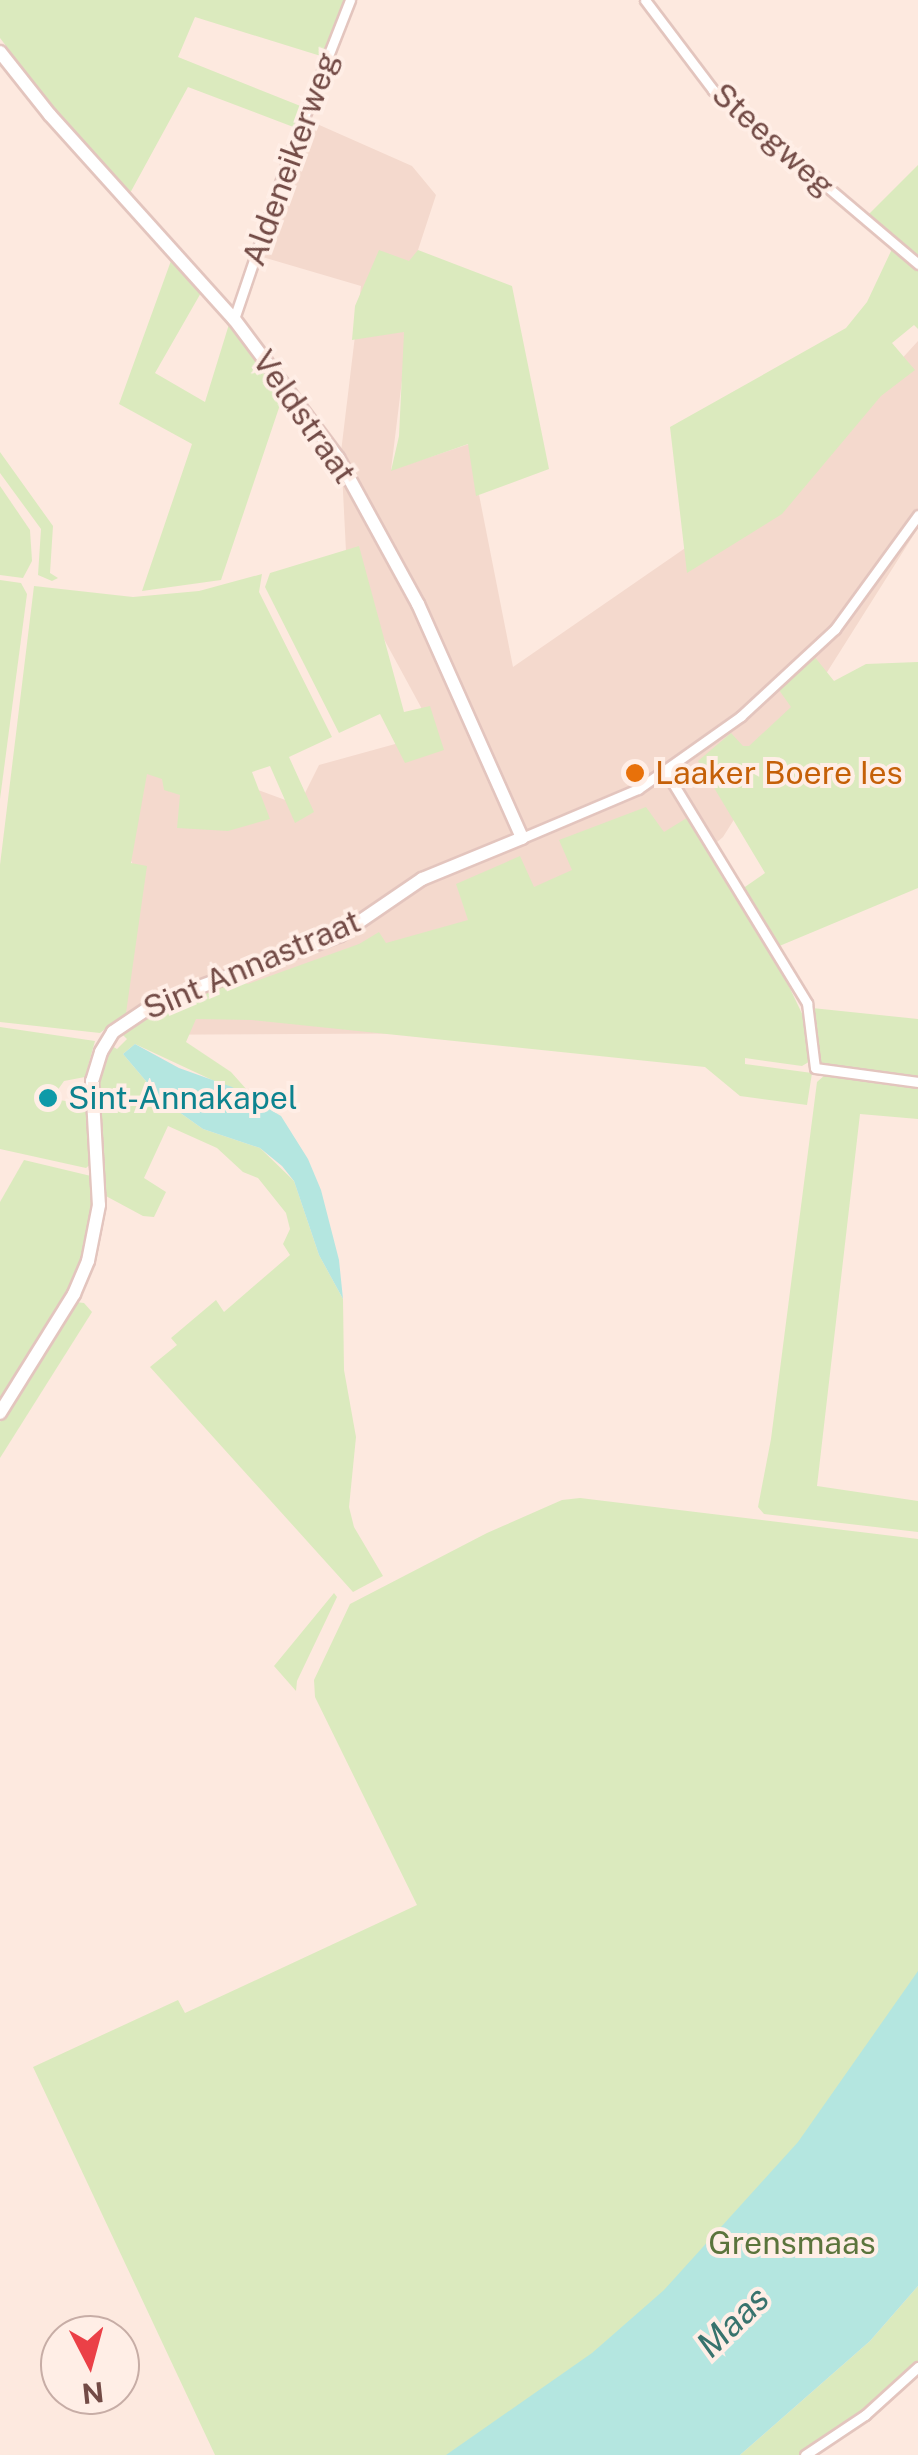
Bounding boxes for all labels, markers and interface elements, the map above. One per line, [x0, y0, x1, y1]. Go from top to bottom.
street label: Aldeneikerweg [235, 47, 347, 271]
street label: Steegweg [704, 75, 842, 205]
street label: Veldstraat [244, 343, 364, 491]
place label: Laaker Boere Ies [655, 754, 903, 792]
marker: Laaker Boere Ies [624, 762, 646, 784]
street label: Sint Annastraat [138, 902, 366, 1028]
place label: Sint-Annakapel [68, 1079, 298, 1117]
marker: Sint-Annakapel [37, 1087, 59, 1109]
park label: Grensmaas [708, 2224, 876, 2262]
water label: Maas [688, 2278, 778, 2366]
north arrow [40, 2315, 140, 2415]
text: N [80, 2376, 106, 2411]

